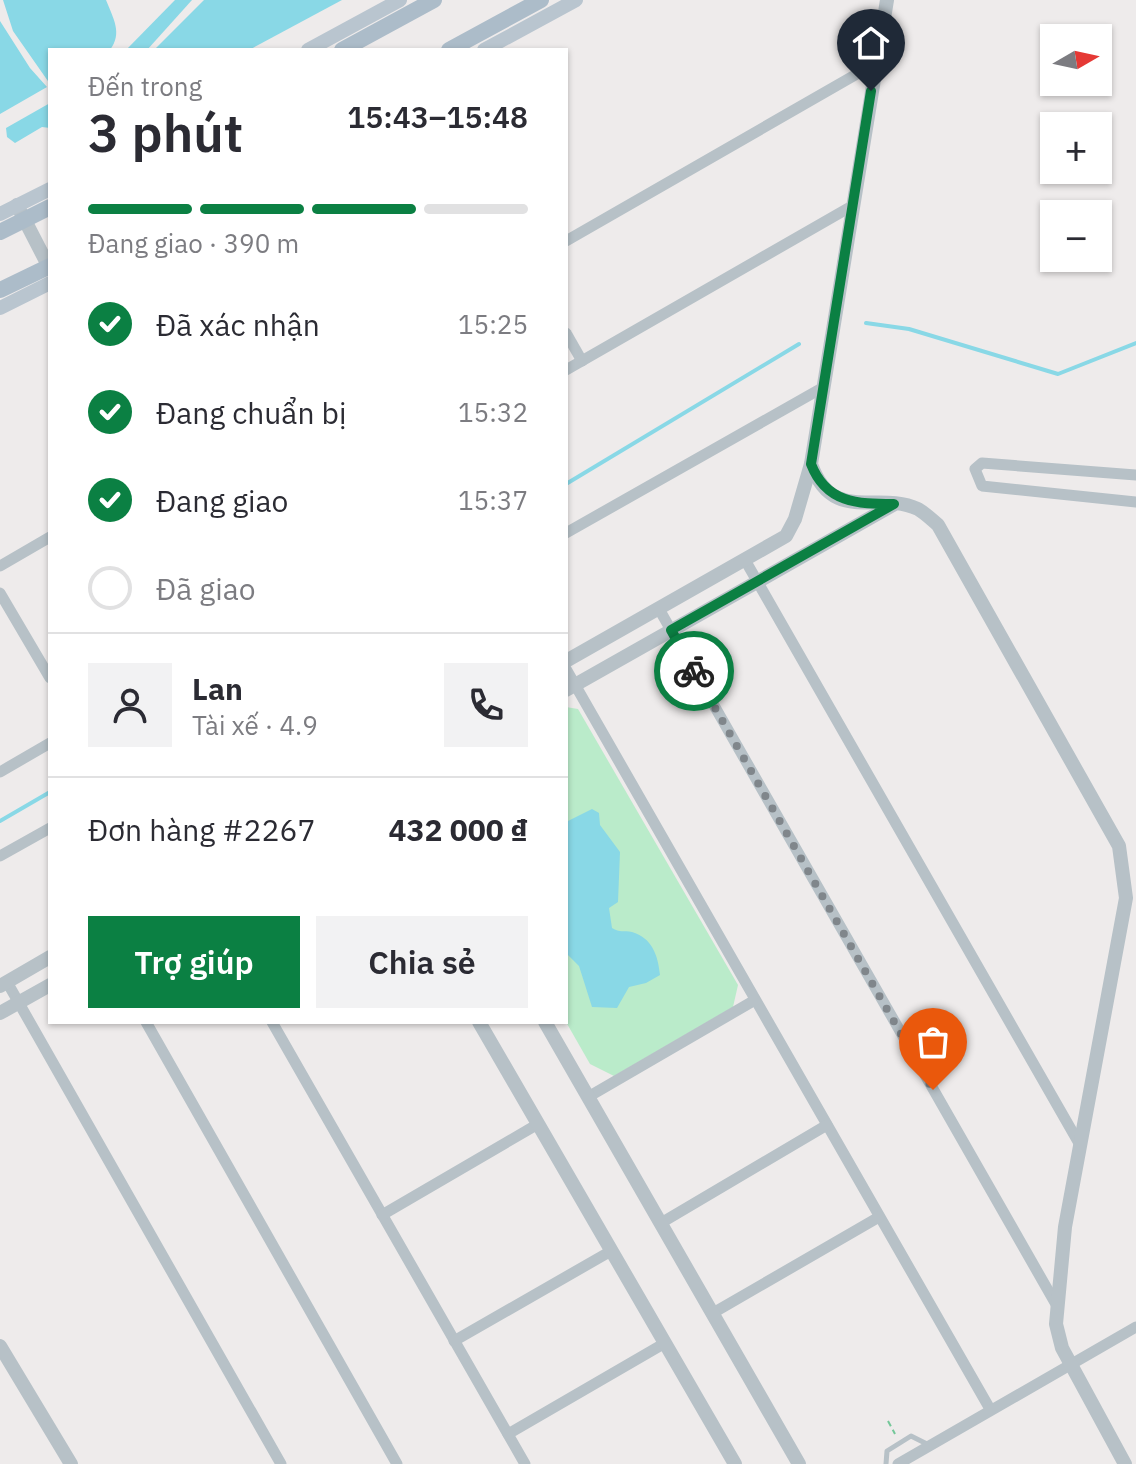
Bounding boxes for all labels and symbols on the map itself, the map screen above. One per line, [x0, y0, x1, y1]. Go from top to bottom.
pin [837, 9, 905, 91]
north arrow [1040, 24, 1112, 96]
courier [654, 631, 734, 711]
pin [899, 1008, 967, 1090]

